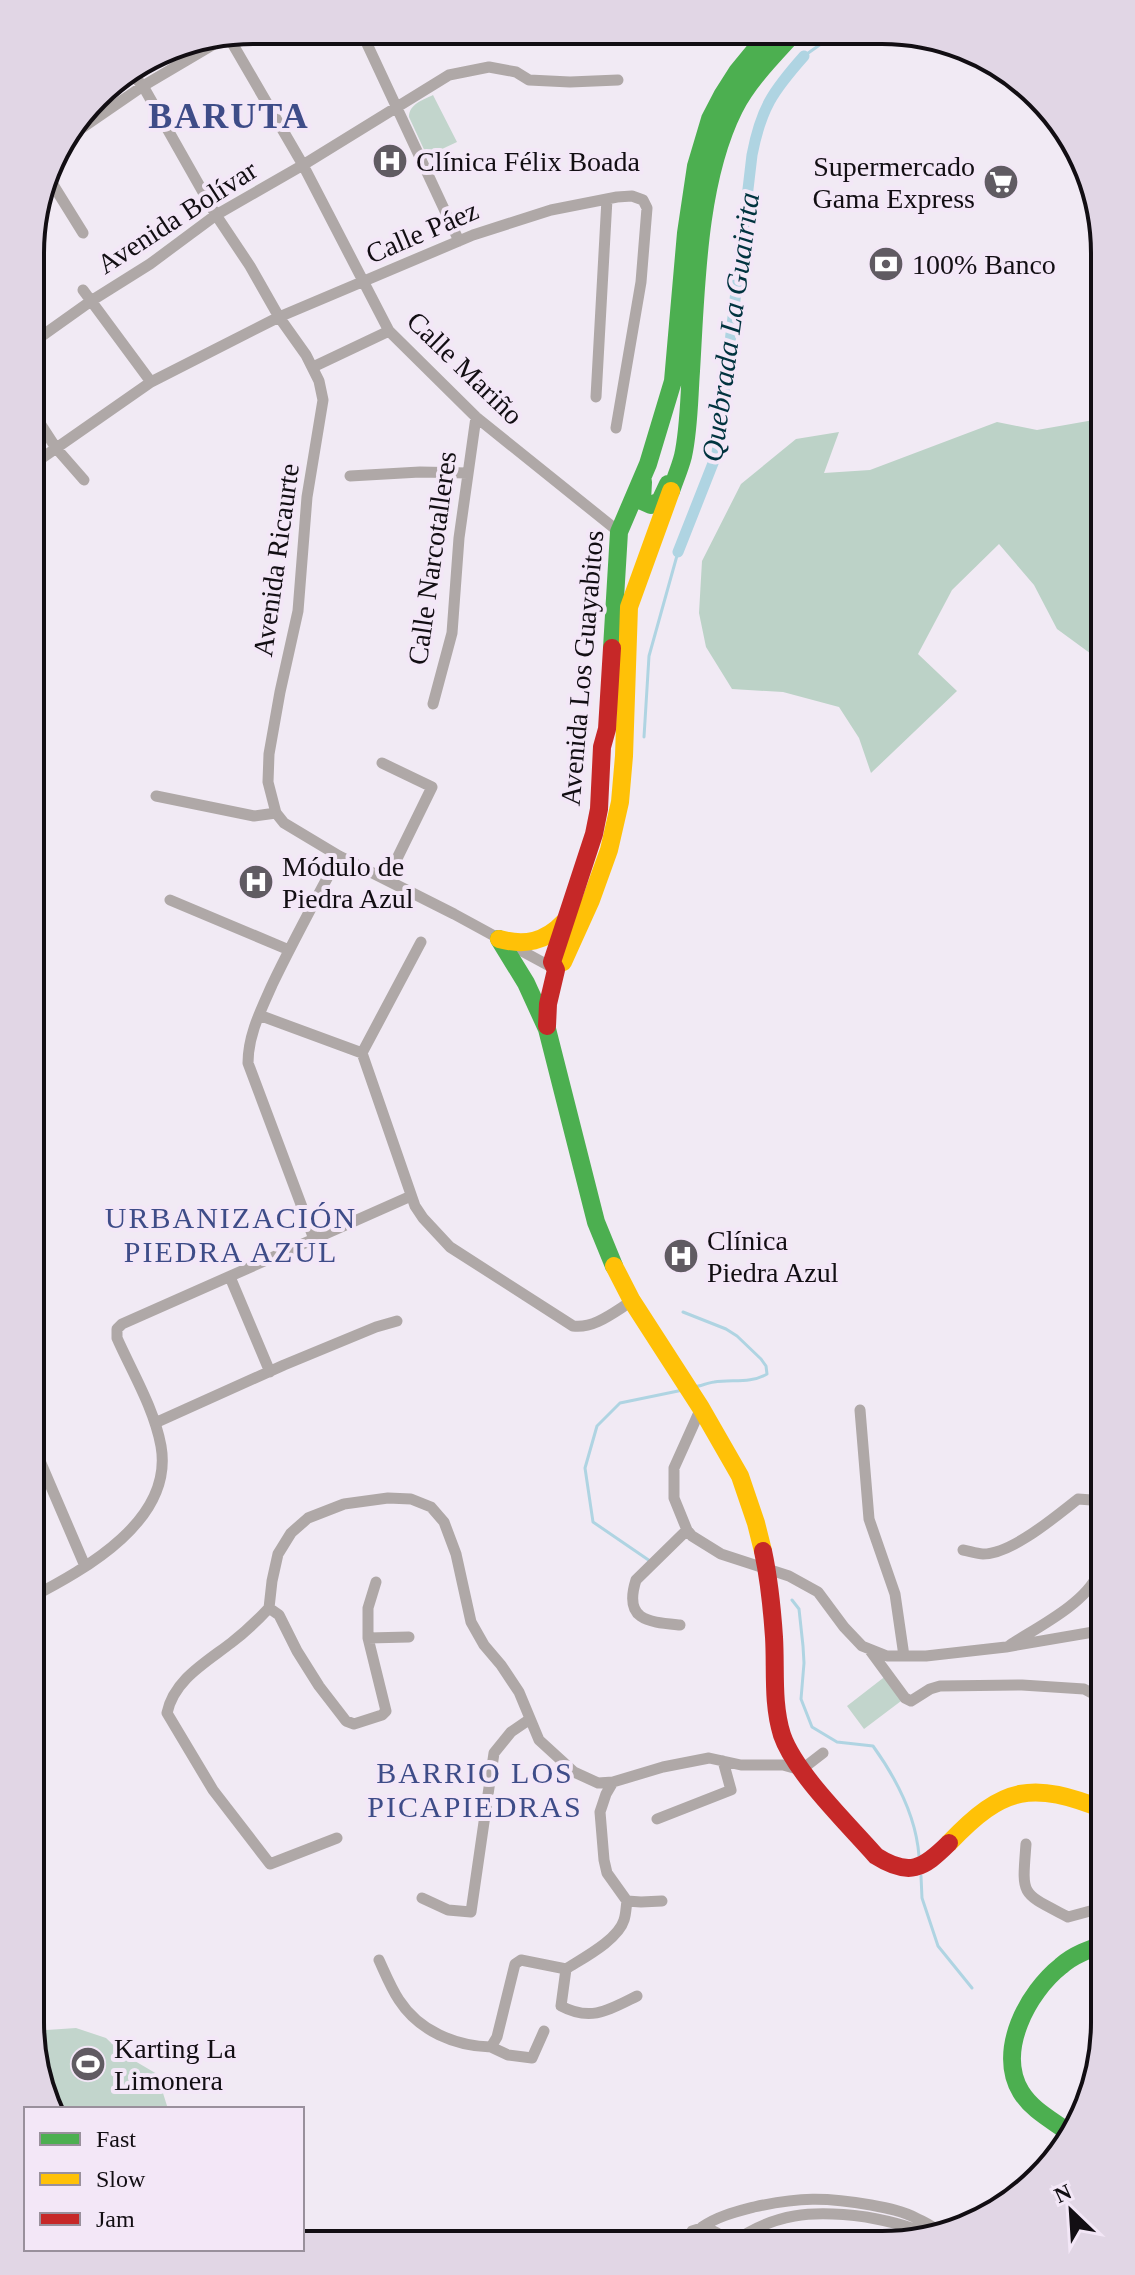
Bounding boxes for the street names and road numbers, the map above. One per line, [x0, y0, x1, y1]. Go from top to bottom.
street label: Avenida Bolívar [91, 154, 263, 280]
street label: Calle Páez [361, 194, 483, 270]
street label: Calle Mariño [401, 305, 529, 431]
street label: Calle Narcotalleres [402, 449, 462, 667]
street label: Avenida Ricaurte [247, 461, 305, 659]
street label: Avenida Los Guayabitos [555, 529, 609, 807]

